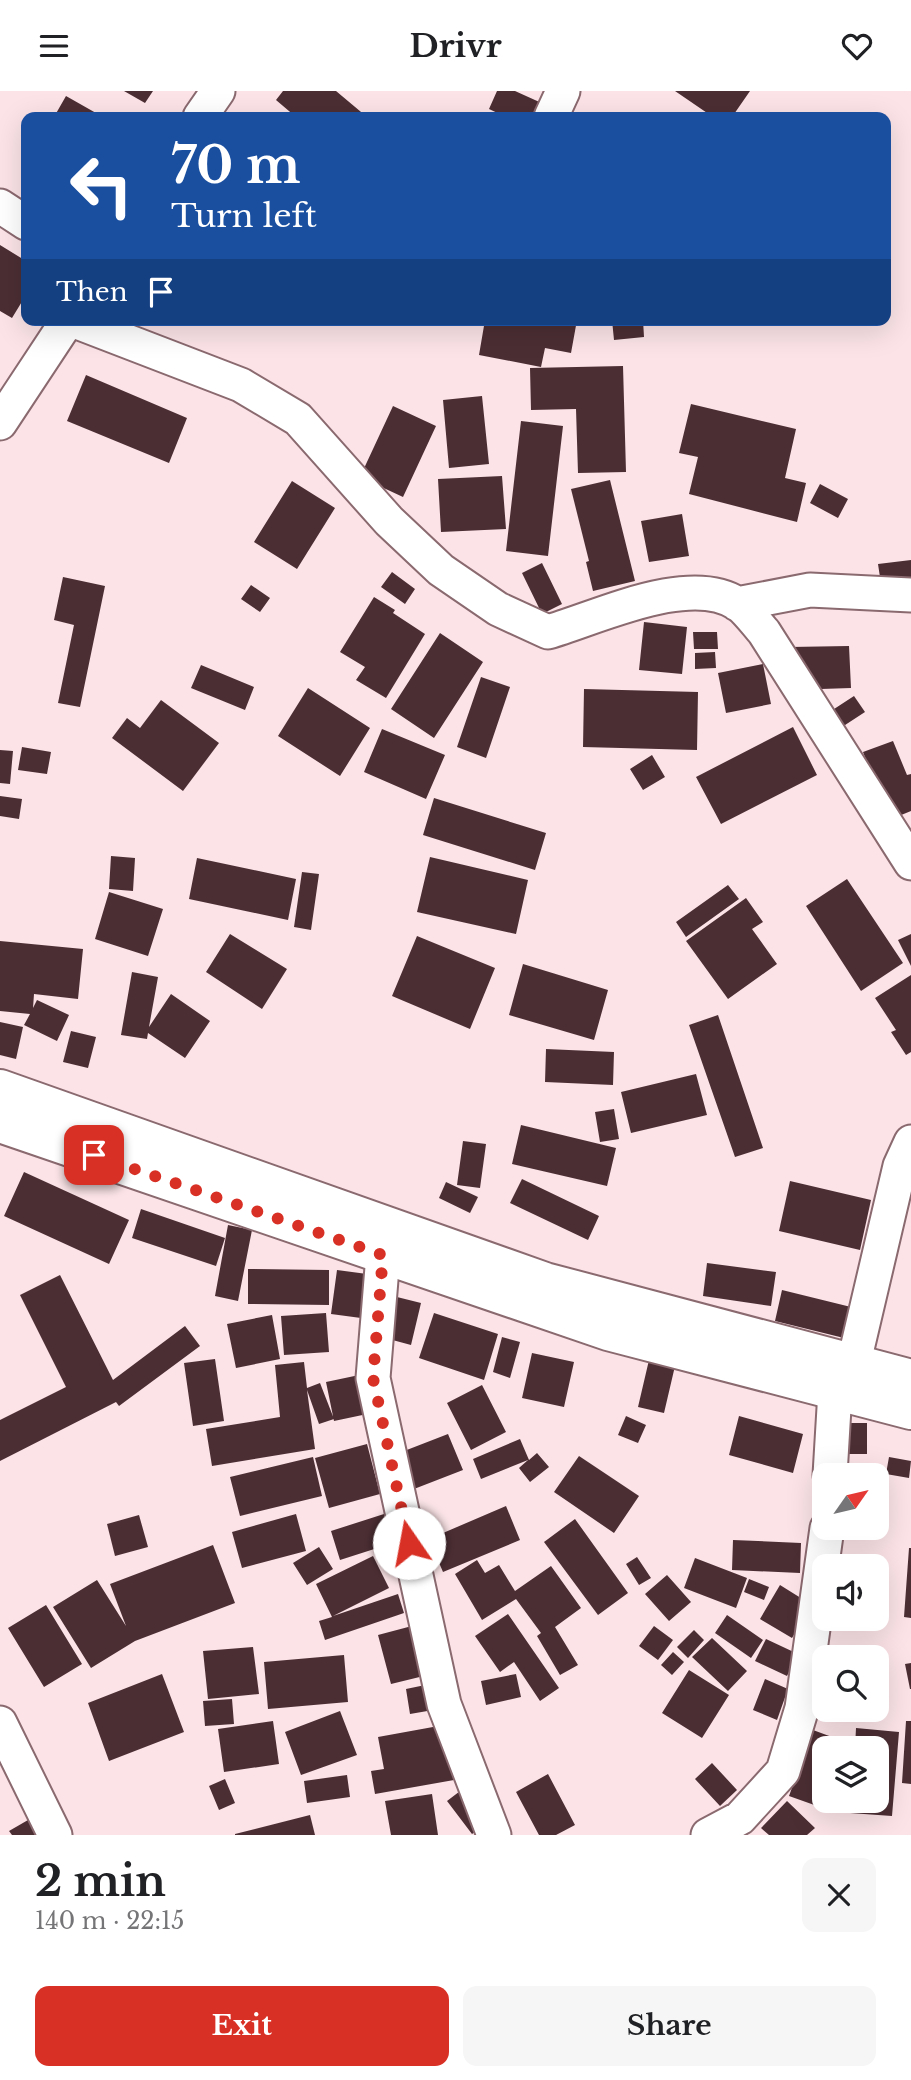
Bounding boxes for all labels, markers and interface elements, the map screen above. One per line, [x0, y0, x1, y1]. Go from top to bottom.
text: Drivr [409, 26, 502, 66]
icon: menu [35, 27, 73, 65]
icon: heart [838, 27, 876, 65]
text: 70 m [171, 135, 301, 196]
icon: left [56, 140, 147, 231]
text: Turn left [171, 196, 317, 236]
icon: arrive [142, 273, 180, 311]
text: Then [56, 276, 128, 308]
pin [64, 1125, 124, 1185]
icon: arrive [75, 1136, 113, 1174]
north arrow [812, 1463, 889, 1540]
map controls [812, 1463, 889, 1813]
position arrow [372, 1506, 446, 1580]
button: sound [812, 1554, 889, 1631]
button: search [812, 1645, 889, 1722]
button: layers [812, 1736, 889, 1813]
text: 2 min [35, 1855, 166, 1907]
button: close [802, 1858, 876, 1932]
text: 140 m · 22:15 [35, 1907, 184, 1935]
button: Exit [35, 1986, 449, 2066]
button: Share [463, 1986, 876, 2066]

